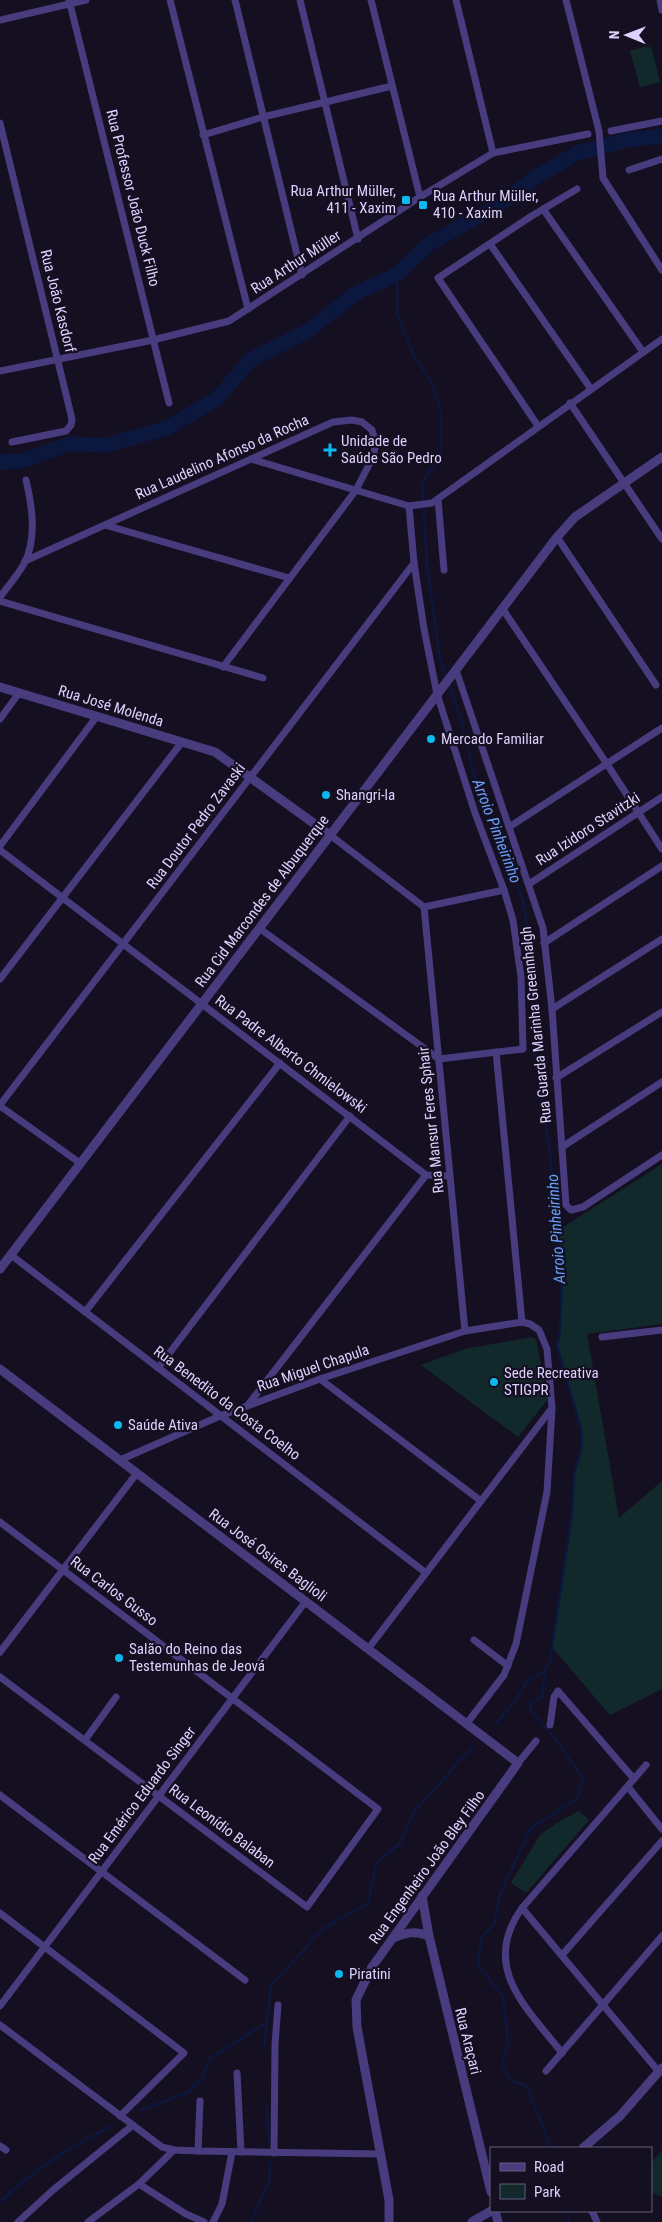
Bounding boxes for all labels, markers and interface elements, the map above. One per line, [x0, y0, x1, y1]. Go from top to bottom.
north arrow [602, 10, 652, 60]
text: N [606, 30, 622, 39]
street label: Rua Professor João Duck Filho [102, 108, 164, 288]
place label: Rua Arthur Müller, 411 - Xaxim [291, 182, 396, 217]
place label: Rua Arthur Müller, 410 - Xaxim [433, 187, 539, 222]
marker: Rua Arthur Müller, 411 - Xaxim [400, 194, 412, 206]
marker: Rua Arthur Müller, 410 - Xaxim [417, 199, 429, 211]
street label: Rua Arthur Müller [248, 226, 345, 298]
street label: Rua João Kasdorf [37, 248, 80, 355]
street label: Rua Laudelino Afonso da Rocha [132, 411, 312, 503]
place label: Unidade de Saúde São Pedro [341, 432, 442, 467]
marker: Unidade de Saúde São Pedro [323, 443, 337, 457]
street label: Rua José Molenda [56, 681, 166, 731]
place label: Mercado Familiar [441, 730, 544, 748]
marker: Mercado Familiar [425, 733, 437, 745]
street label: Rua Doutor Pedro Zavaski [143, 760, 249, 892]
water label: Arroio Pinheirinho [468, 775, 526, 886]
place label: Shangri-la [336, 786, 395, 804]
marker: Shangri-la [320, 789, 332, 801]
street label: Rua Izidoro Stavitzki [533, 789, 643, 869]
street label: Rua Cid Marcondes de Albuquerque [191, 811, 333, 991]
street label: Rua Guarda Marinha Greennhalgh [517, 926, 555, 1124]
street label: Rua Padre Alberto Chmielowski [211, 991, 371, 1117]
street label: Rua Mansur Feres Sphair [414, 1045, 448, 1194]
water label: Arroio Pinheirinho [543, 1173, 569, 1286]
street label: Rua Miguel Chapula [255, 1340, 371, 1396]
street label: Rua Benedito da Costa Coelho [150, 1342, 304, 1464]
place label: Sede Recreativa STIGPR [504, 1364, 599, 1399]
marker: Sede Recreativa STIGPR [488, 1376, 500, 1388]
place label: Saúde Ativa [128, 1416, 198, 1434]
marker: Saúde Ativa [112, 1419, 124, 1431]
street label: Rua José Osires Baglioli [205, 1505, 331, 1605]
street label: Rua Carlos Gusso [67, 1552, 161, 1630]
place label: Salão do Reino das Testemunhas de Jeová [129, 1640, 265, 1675]
marker: Salão do Reino das Testemunhas de Jeová [113, 1652, 125, 1664]
street label: Rua Emérico Eduardo Singer [85, 1723, 200, 1867]
street label: Rua Leonídio Balaban [165, 1780, 279, 1872]
street label: Rua Engenheiro João Bley Filho [365, 1787, 489, 1947]
place label: Piratini [349, 1965, 391, 1983]
marker: Piratini [333, 1968, 345, 1980]
street label: Rua Araçari [451, 2006, 485, 2076]
legend [490, 2147, 652, 2212]
text: Road [534, 2158, 564, 2176]
text: Park [534, 2183, 561, 2201]

